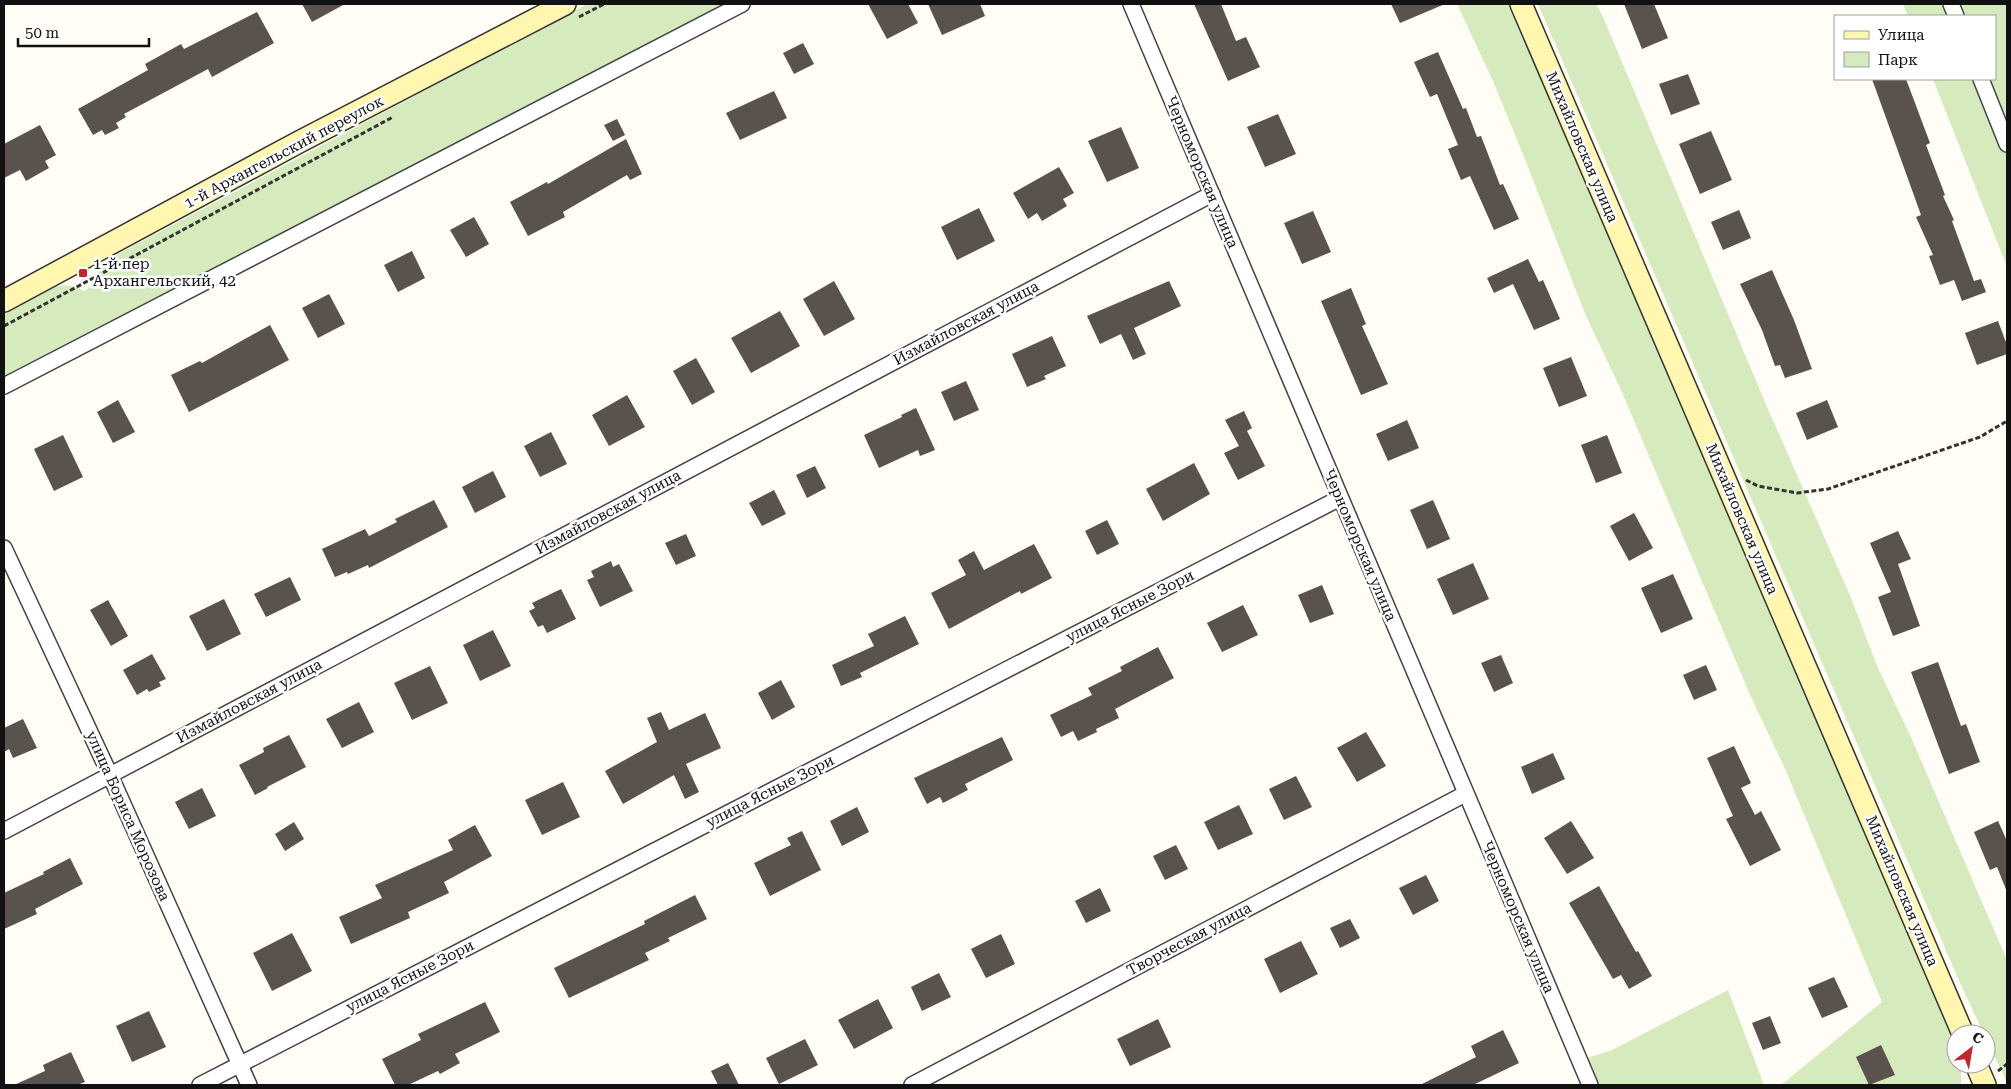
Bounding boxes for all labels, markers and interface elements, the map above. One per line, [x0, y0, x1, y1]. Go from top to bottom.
scale bar [18, 15, 149, 47]
legend [1834, 15, 1996, 80]
text: 50 m [25, 24, 60, 42]
text: Улица [1878, 26, 1924, 44]
text: Парк [1878, 51, 1918, 69]
street label: Михайловская улица [1542, 69, 1622, 225]
street label: 1-й Архангельский переулок [181, 91, 387, 212]
street label: Черноморская улица [1162, 93, 1242, 251]
place label: 1-й пер Архангельский, 42 [93, 255, 236, 290]
marker: 1-й пер Архангельский, 42 [77, 267, 89, 279]
street label: Измайловская улица [890, 277, 1042, 369]
street label: Михайловская улица [1702, 441, 1782, 597]
street label: Измайловская улица [532, 466, 684, 558]
street label: Черноморская улица [1320, 466, 1400, 624]
street label: улица Ясные Зори [1063, 566, 1197, 646]
street label: Измайловская улица [173, 655, 325, 747]
street label: улица Бориса Морозова [82, 728, 174, 904]
street label: улица Ясные Зори [703, 751, 837, 831]
street label: Михайловская улица [1862, 813, 1942, 969]
street label: Черноморская улица [1478, 838, 1558, 996]
street label: Творческая улица [1124, 899, 1254, 979]
street label: улица Ясные Зори [343, 936, 477, 1016]
north arrow [1946, 1024, 1996, 1074]
text: С [1969, 1028, 1986, 1047]

